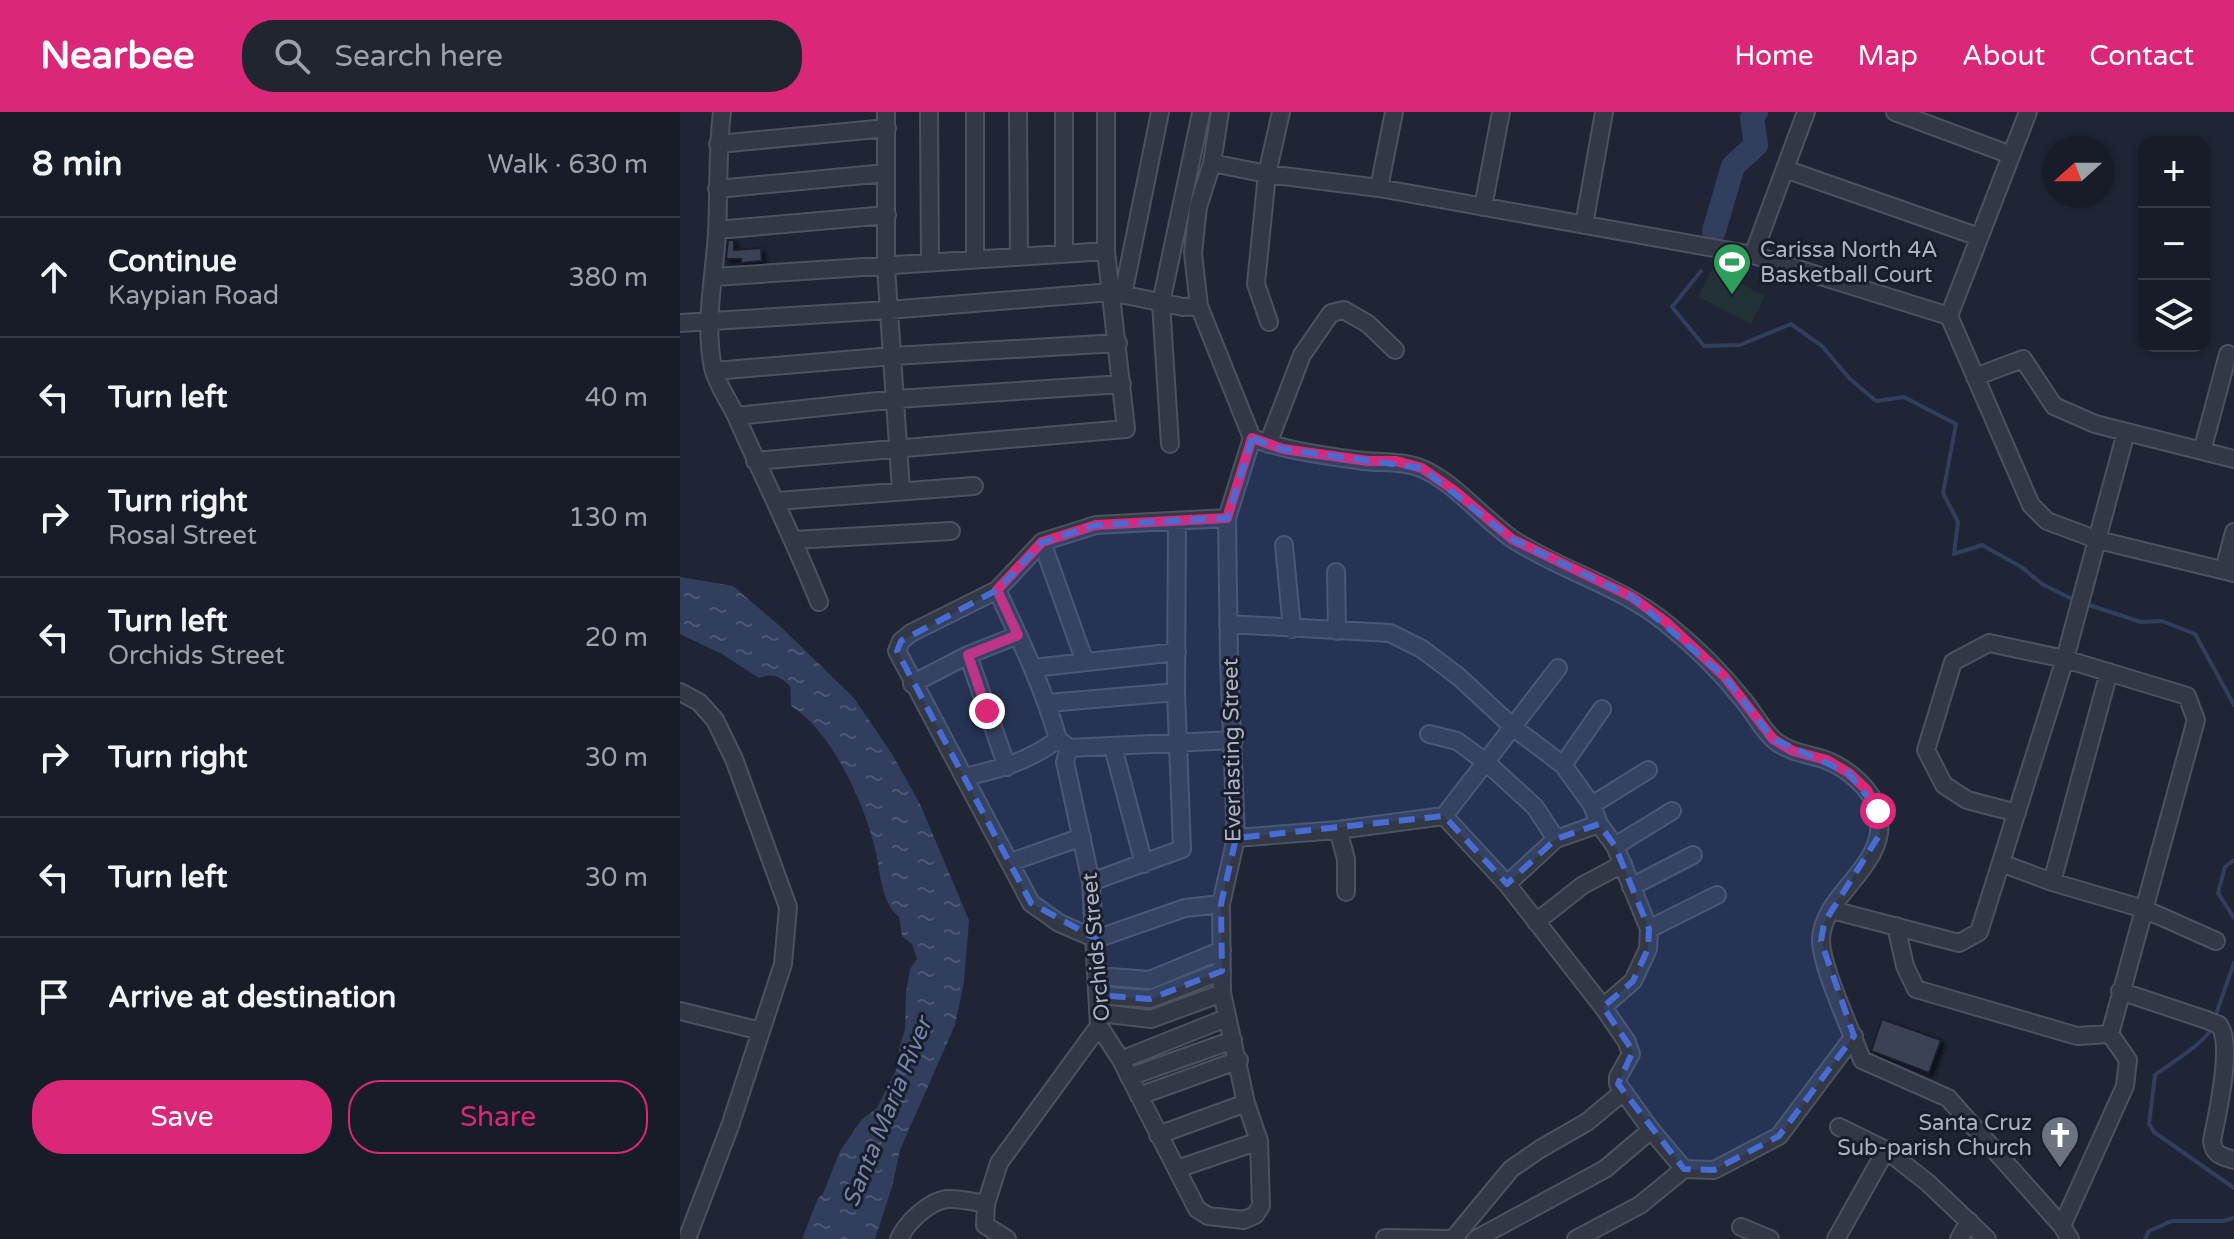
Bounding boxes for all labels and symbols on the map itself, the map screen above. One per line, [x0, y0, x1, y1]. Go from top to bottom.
north arrow [2042, 136, 2114, 208]
place label: Carissa North 4A Basketball Court [1760, 237, 1938, 288]
sports icon: Carissa North 4A Basketball Court [1711, 241, 1753, 296]
street label: Everlasting Street [1217, 658, 1247, 842]
route end [969, 693, 1005, 729]
route start [1860, 793, 1896, 829]
street label: Orchids Street [1077, 871, 1115, 1022]
water label: Santa Maria River [836, 1011, 940, 1211]
place label: Santa Cruz Sub-parish Church [1837, 1110, 2032, 1161]
church icon: Santa Cruz Sub-parish Church [2039, 1114, 2081, 1169]

